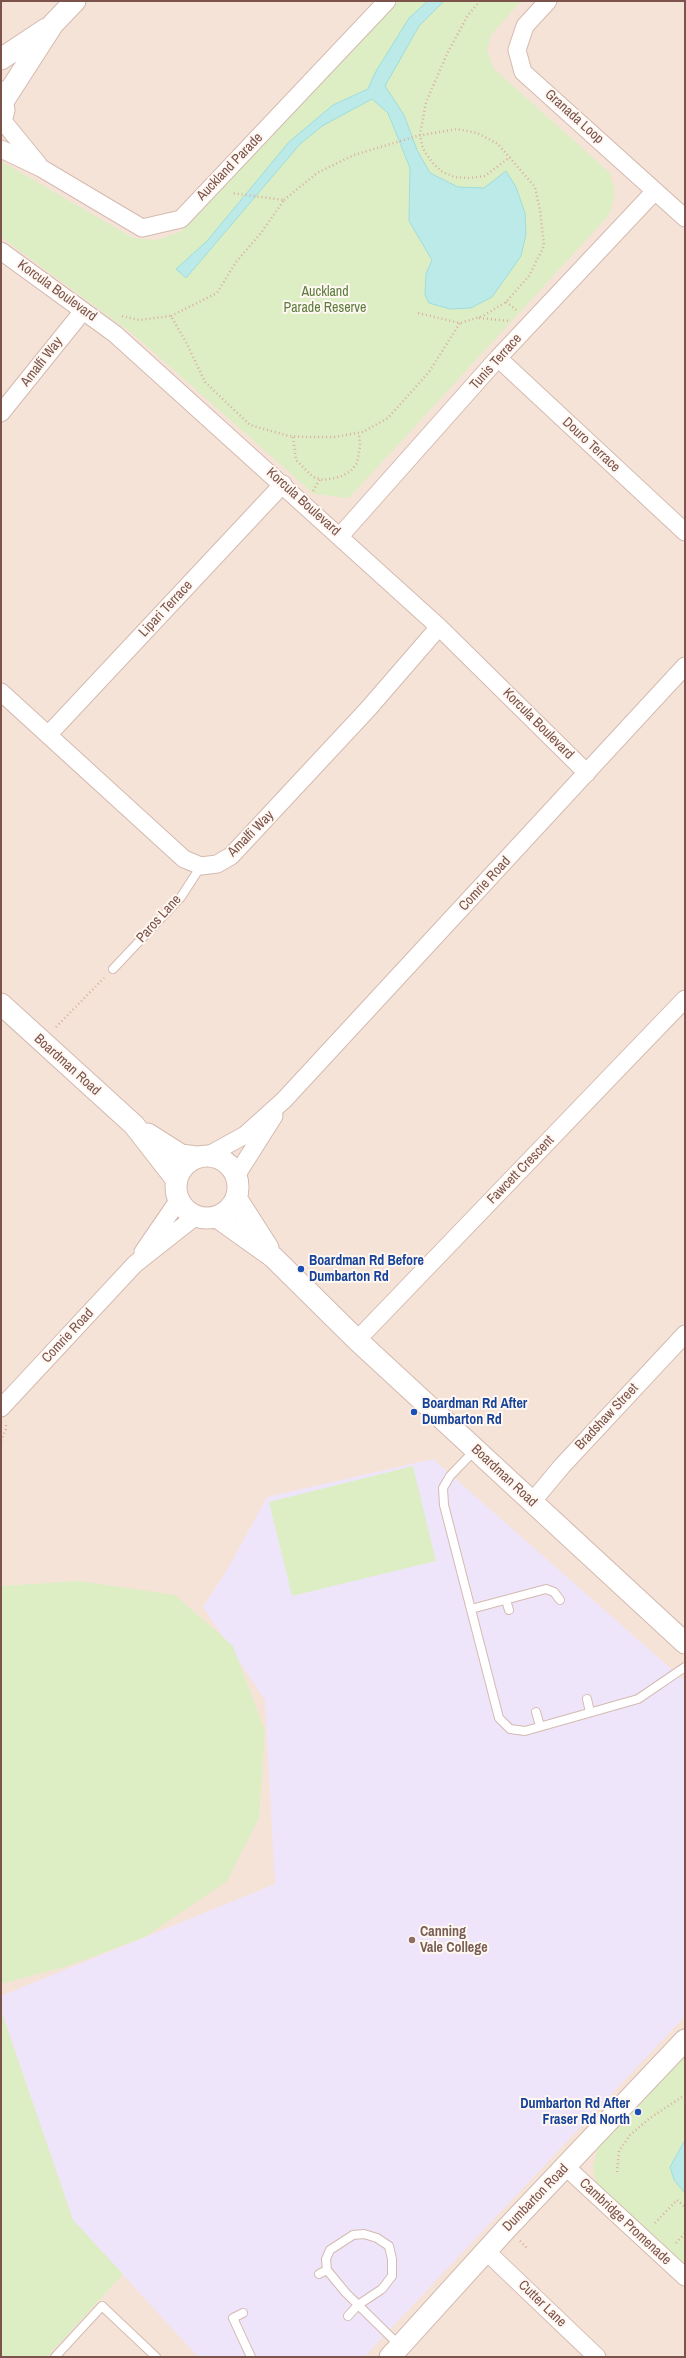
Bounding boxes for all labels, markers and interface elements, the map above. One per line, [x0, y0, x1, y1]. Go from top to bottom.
street label: Granada Loop [541, 86, 607, 148]
street label: Auckland Parade [194, 130, 266, 204]
street label: Korcula Boulevard [14, 257, 100, 325]
park label: Auckland Parade Reserve [284, 284, 366, 316]
street label: Tunis Terrace [467, 331, 525, 393]
street label: Amalfi Way [17, 334, 67, 390]
street label: Douro Terrace [559, 414, 623, 476]
street label: Korcula Boulevard [263, 464, 343, 540]
street label: Lipari Terrace [136, 577, 196, 641]
street label: Korcula Boulevard [499, 685, 577, 763]
street label: Amalfi Way [224, 807, 278, 861]
street label: Comrie Road [456, 853, 514, 915]
street label: Paros Lane [133, 892, 185, 946]
street label: Boardman Road [30, 1031, 104, 1099]
street label: Fawcett Crescent [484, 1132, 558, 1208]
place label: Boardman Rd Before Dumbarton Rd [309, 1253, 424, 1286]
marker: Boardman Rd Before Dumbarton Rd [296, 1264, 306, 1274]
street label: Comrie Road [39, 1305, 97, 1367]
street label: Bradshaw Street [572, 1380, 642, 1454]
place label: Boardman Rd After Dumbarton Rd [422, 1396, 527, 1428]
marker: Boardman Rd After Dumbarton Rd [409, 1407, 419, 1417]
street label: Boardman Road [468, 1441, 540, 1511]
place label: Canning Vale College [420, 1924, 488, 1956]
marker: Canning Vale College [407, 1935, 417, 1945]
place label: Dumbarton Rd After Fraser Rd North [520, 2096, 630, 2128]
marker: Dumbarton Rd After Fraser Rd North [633, 2107, 643, 2117]
street label: Dumbarton Road [500, 2161, 572, 2235]
street label: Cambridge Promenade [576, 2175, 674, 2269]
street label: Cutter Lane [515, 2277, 569, 2331]

